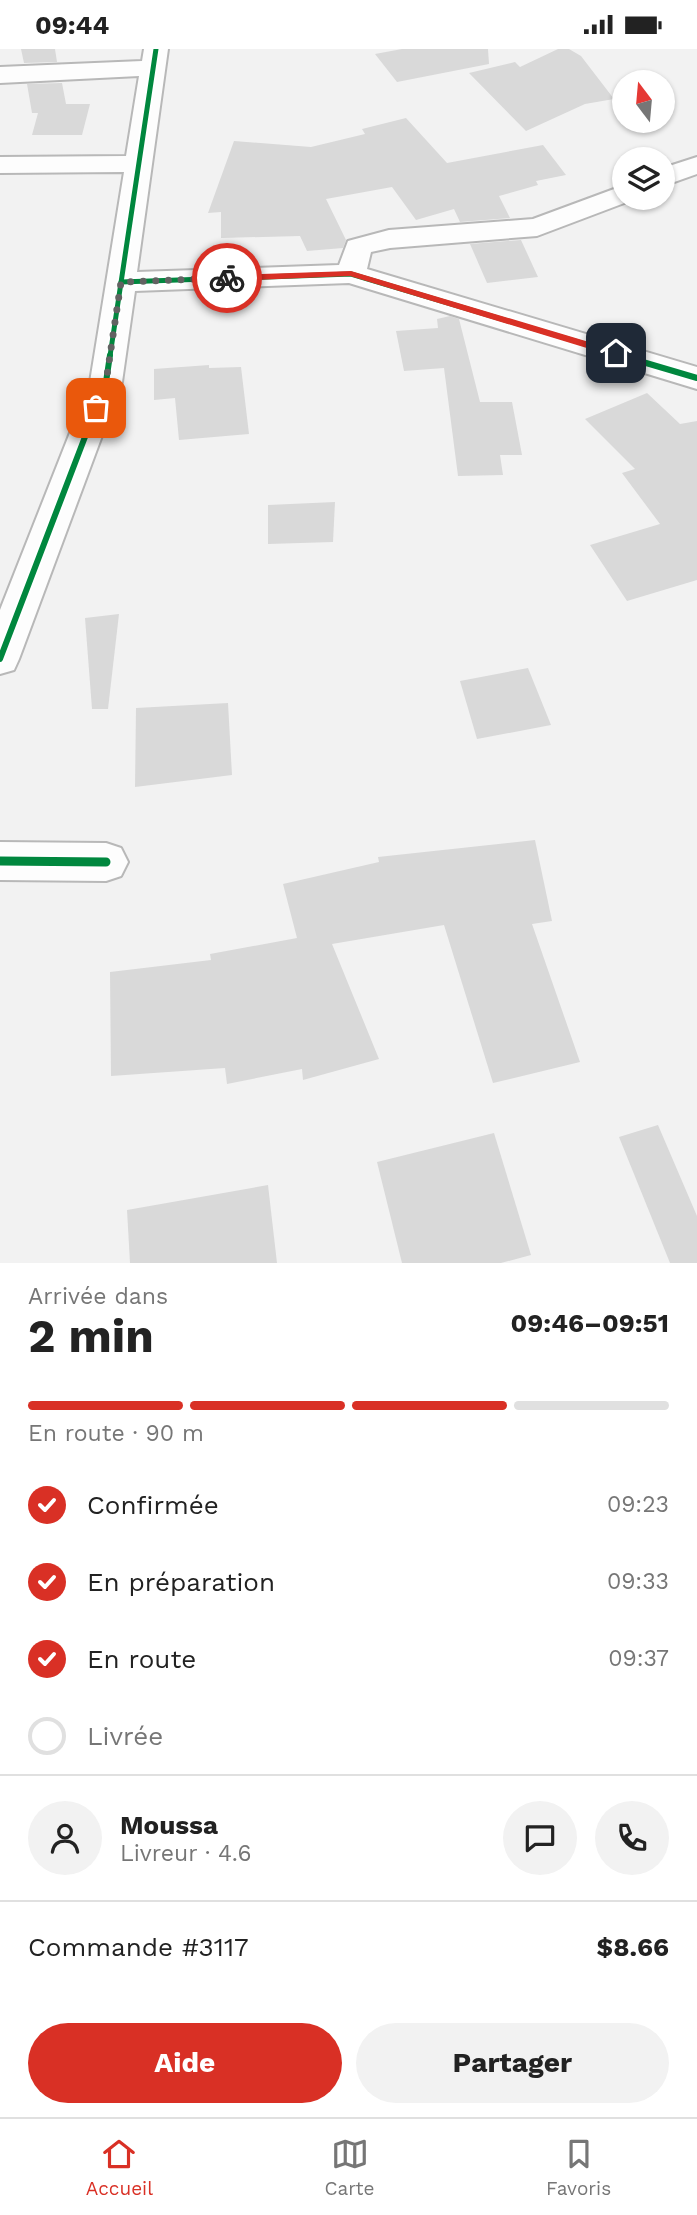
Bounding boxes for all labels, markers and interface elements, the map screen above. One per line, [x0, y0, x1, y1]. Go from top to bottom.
text: 09:44 [35, 10, 109, 40]
north arrow [612, 70, 676, 133]
map controls [612, 70, 675, 210]
button: layers [612, 147, 675, 210]
courier [192, 243, 262, 313]
icon: bike [208, 259, 246, 297]
pin [586, 323, 646, 383]
icon: home [597, 334, 635, 372]
pin [66, 378, 126, 438]
icon: bag [77, 389, 115, 427]
text: Arrivée dans [28, 1283, 168, 1310]
text: 09:46–09:51 [511, 1308, 669, 1338]
text: 2 min [28, 1309, 154, 1363]
text: En route · 90 m [28, 1420, 204, 1447]
icon: check [28, 1486, 66, 1524]
text: Confirmée [87, 1490, 219, 1520]
text: 09:23 [607, 1491, 669, 1518]
icon: check [28, 1563, 66, 1601]
text: En préparation [87, 1567, 275, 1597]
text: 09:33 [607, 1568, 669, 1595]
icon: check [28, 1640, 66, 1678]
text: En route [87, 1644, 196, 1674]
text: 09:37 [608, 1645, 669, 1672]
text: Livrée [87, 1721, 163, 1751]
button: person [28, 1801, 102, 1875]
button: chat [503, 1801, 577, 1875]
button: phone [595, 1801, 669, 1875]
text: Moussa [120, 1810, 218, 1840]
text: Livreur · 4.6 [120, 1840, 252, 1867]
text: Commande #3117 [28, 1932, 249, 1962]
text: $8.66 [597, 1932, 669, 1962]
button: Aide [28, 2023, 342, 2103]
button: Partager [356, 2023, 669, 2103]
tab: Accueil [86, 2135, 153, 2200]
tab: Carte [325, 2135, 374, 2200]
tab: Favoris [546, 2135, 611, 2200]

